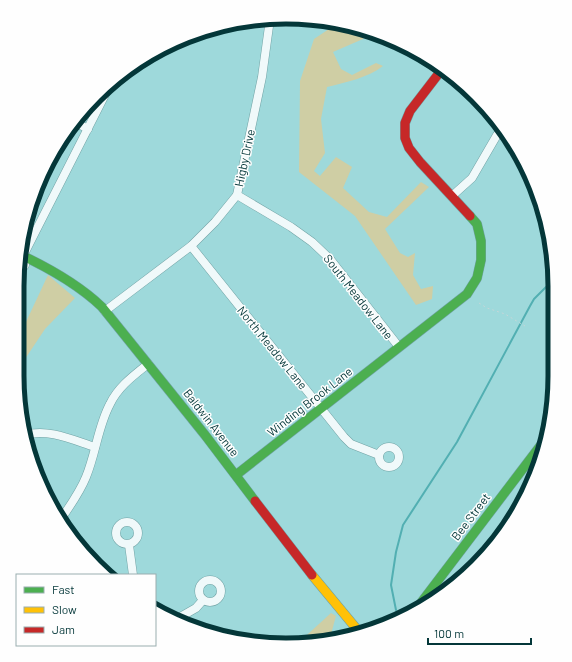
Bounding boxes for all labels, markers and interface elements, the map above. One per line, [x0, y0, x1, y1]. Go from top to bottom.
street label: Higby Drive [231, 128, 257, 188]
street label: South Meadow Lane [321, 251, 396, 342]
street label: North Meadow Lane [235, 303, 311, 392]
street label: Winding Brook Lane [264, 364, 355, 439]
street label: Baldwin Avenue [181, 386, 242, 459]
street label: Bee Street [448, 490, 492, 543]
legend [16, 574, 156, 646]
text: Fast [52, 582, 75, 596]
text: Slow [52, 602, 77, 616]
scale bar [428, 620, 531, 646]
text: Jam [52, 622, 75, 636]
text: 100 m [434, 626, 464, 640]

